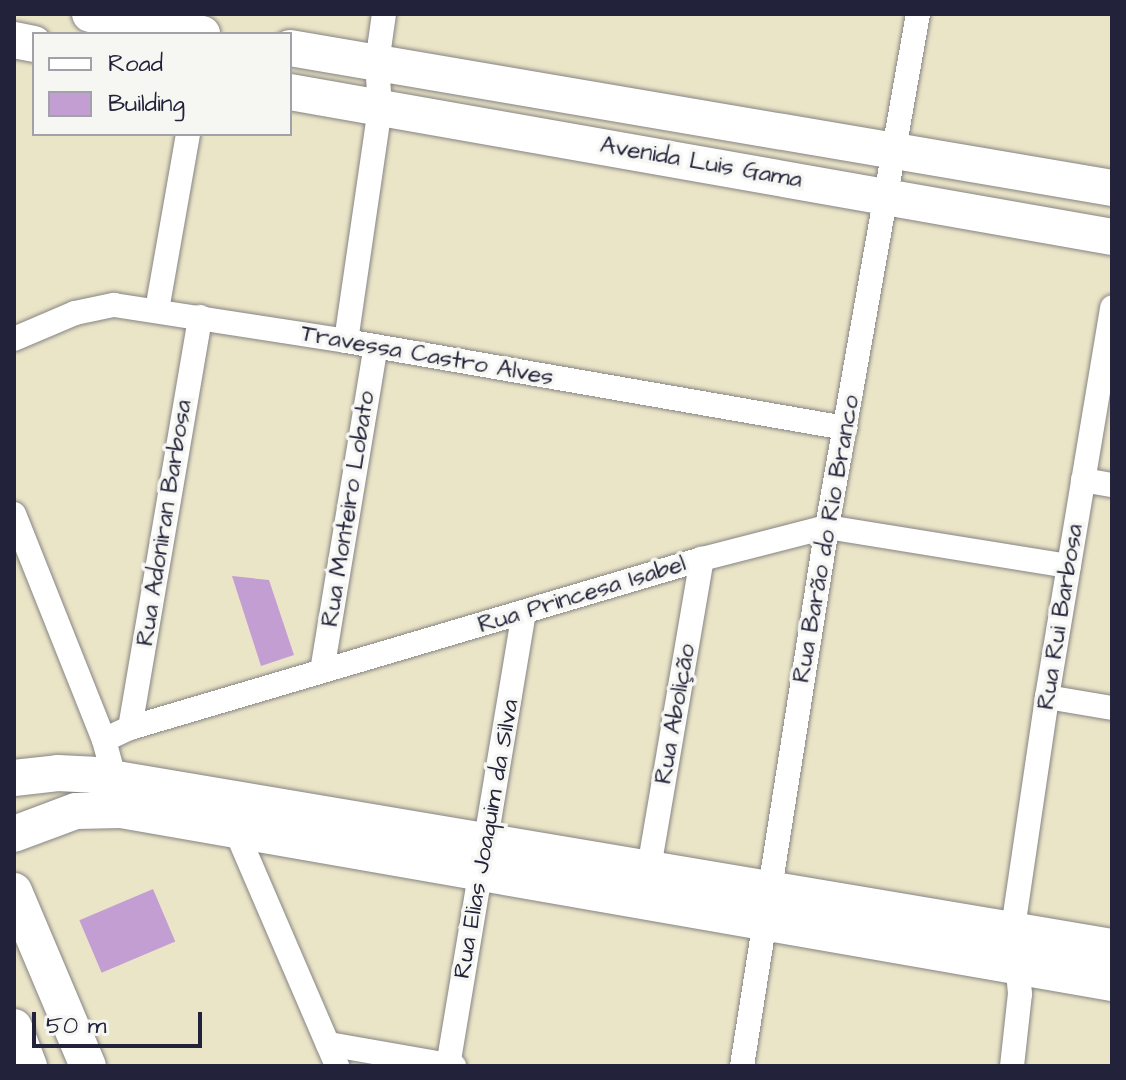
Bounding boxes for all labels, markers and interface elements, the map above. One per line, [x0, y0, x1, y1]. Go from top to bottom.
legend [32, 32, 292, 136]
text: Road [108, 47, 163, 81]
text: Building [108, 87, 185, 121]
street label: Avenida Luis Gama [598, 131, 804, 195]
street label: Travessa Castro Alves [299, 320, 555, 392]
street label: Rua Monteiro Lobato [316, 389, 382, 629]
street label: Rua Barão do Rio Branco [788, 393, 866, 685]
street label: Rua Adoniran Barbosa [131, 398, 199, 648]
street label: Rua Rui Barbosa [1032, 522, 1090, 712]
street label: Rua Princesa Isabel [475, 550, 689, 640]
street label: Rua Abolição [650, 642, 702, 786]
street label: Rua Elias Joaquim da Silva [448, 697, 526, 981]
scale bar [36, 996, 206, 1046]
text: 50 m [46, 1009, 106, 1043]

